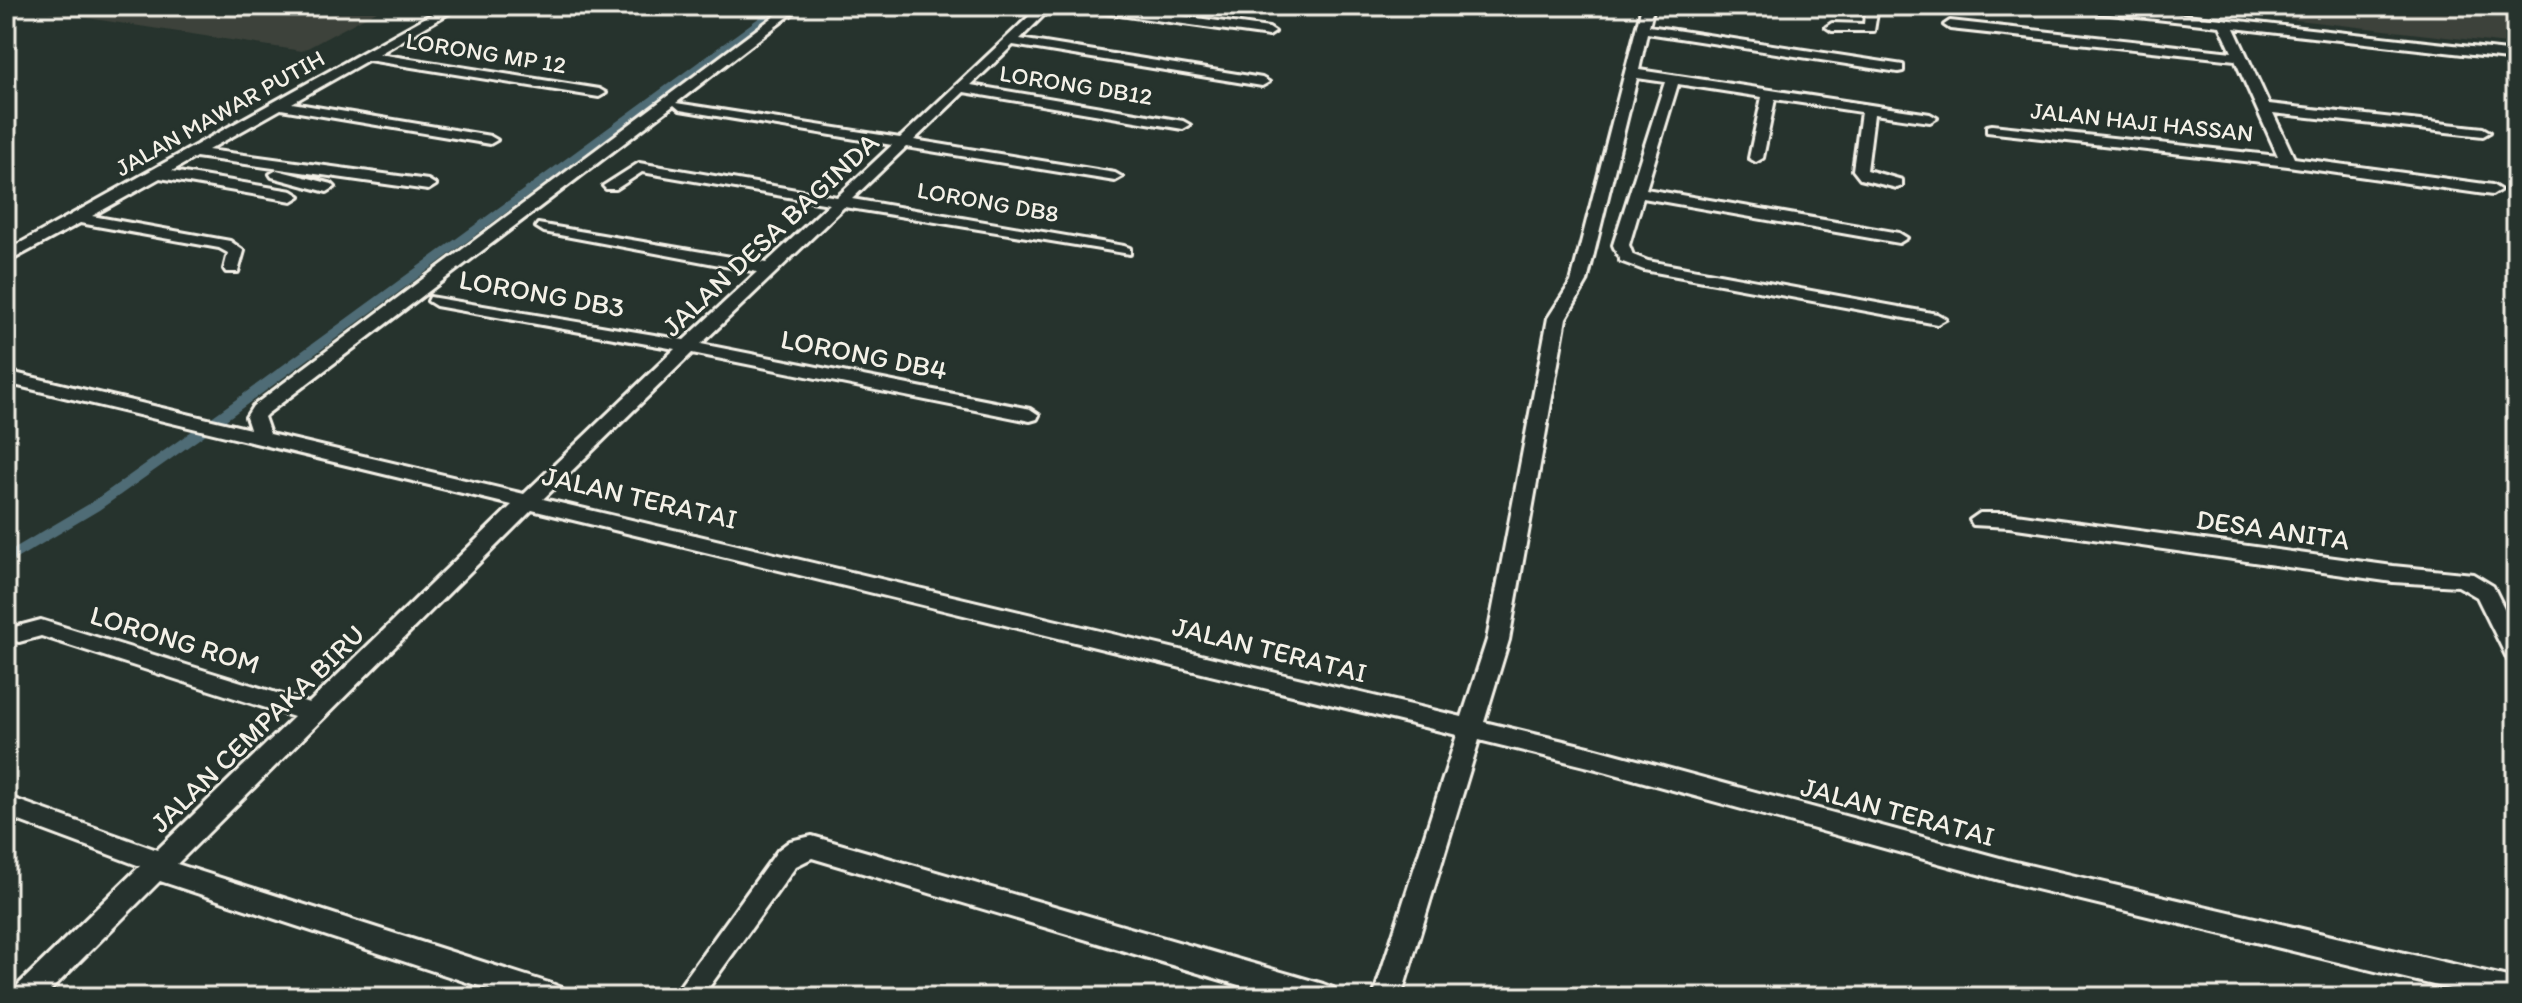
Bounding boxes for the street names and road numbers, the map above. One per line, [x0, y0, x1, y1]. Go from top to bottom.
street label: LORONG MP 12 [404, 26, 569, 80]
street label: JALAN MAWAR PUTIH [110, 43, 329, 182]
street label: LORONG DB12 [998, 58, 1155, 111]
street label: JALAN HAJI HASSAN [2029, 95, 2255, 148]
street label: JALAN DESA BAGINDA [655, 125, 885, 343]
street label: LORONG DB8 [915, 175, 1061, 228]
street label: LORONG DB3 [457, 262, 627, 324]
street label: LORONG DB4 [778, 321, 950, 387]
street label: JALAN TERATAI [539, 458, 741, 536]
street label: DESA ANITA [2194, 501, 2352, 557]
street label: LORONG ROM [86, 597, 264, 681]
street label: JALAN TERATAI [1169, 608, 1371, 690]
street label: JALAN CEMPAKA BIRU [143, 617, 371, 839]
street label: JALAN TERATAI [1797, 769, 1999, 853]

